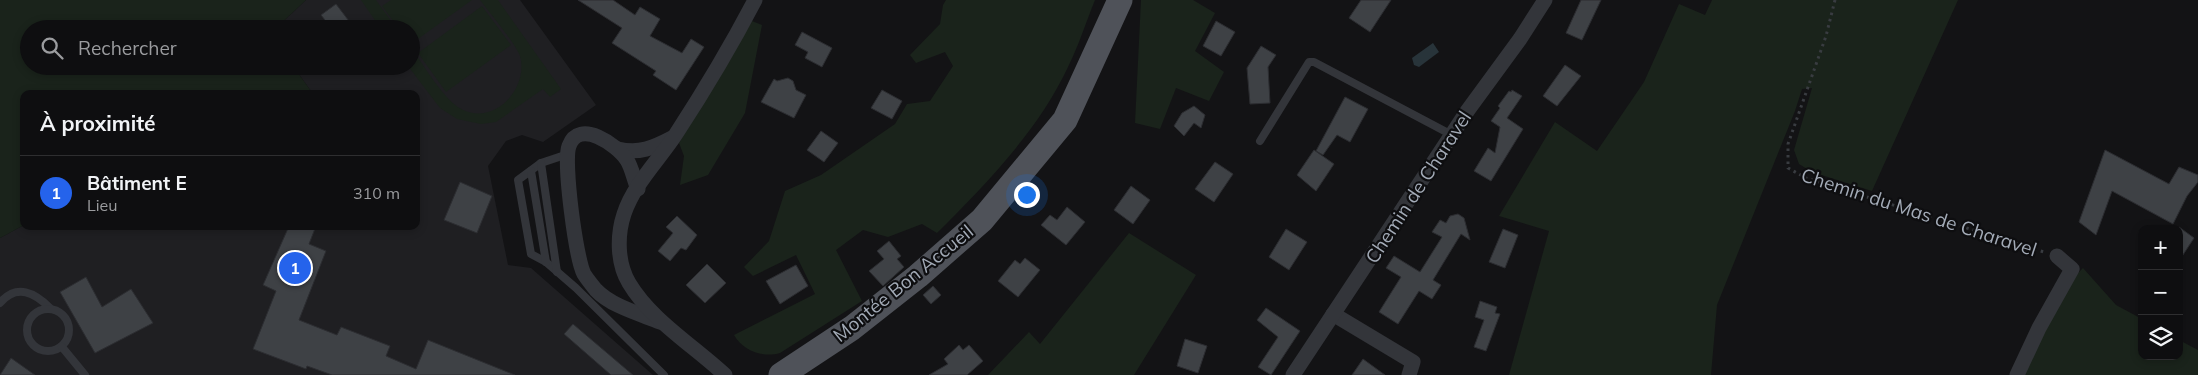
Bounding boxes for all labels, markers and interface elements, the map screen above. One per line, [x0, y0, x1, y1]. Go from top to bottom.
search box [20, 20, 420, 75]
icon: search [38, 34, 66, 62]
text: Rechercher [78, 36, 177, 60]
street label: Chemin de Charavel [1360, 106, 1476, 268]
text: À proximité [40, 110, 156, 136]
street label: Chemin du Mas de Charavel [1798, 163, 2040, 261]
text: Bâtiment E [87, 171, 187, 195]
your location [1014, 182, 1040, 208]
text: 1 [51, 183, 61, 203]
text: 310 m [353, 183, 400, 203]
text: Lieu [87, 195, 117, 215]
street label: Montée Bon Accueil [828, 219, 978, 347]
map controls [2138, 225, 2183, 360]
button: + [2138, 225, 2183, 270]
pin: 1 [279, 249, 311, 287]
button: − [2138, 270, 2183, 315]
button: layers [2138, 315, 2183, 360]

